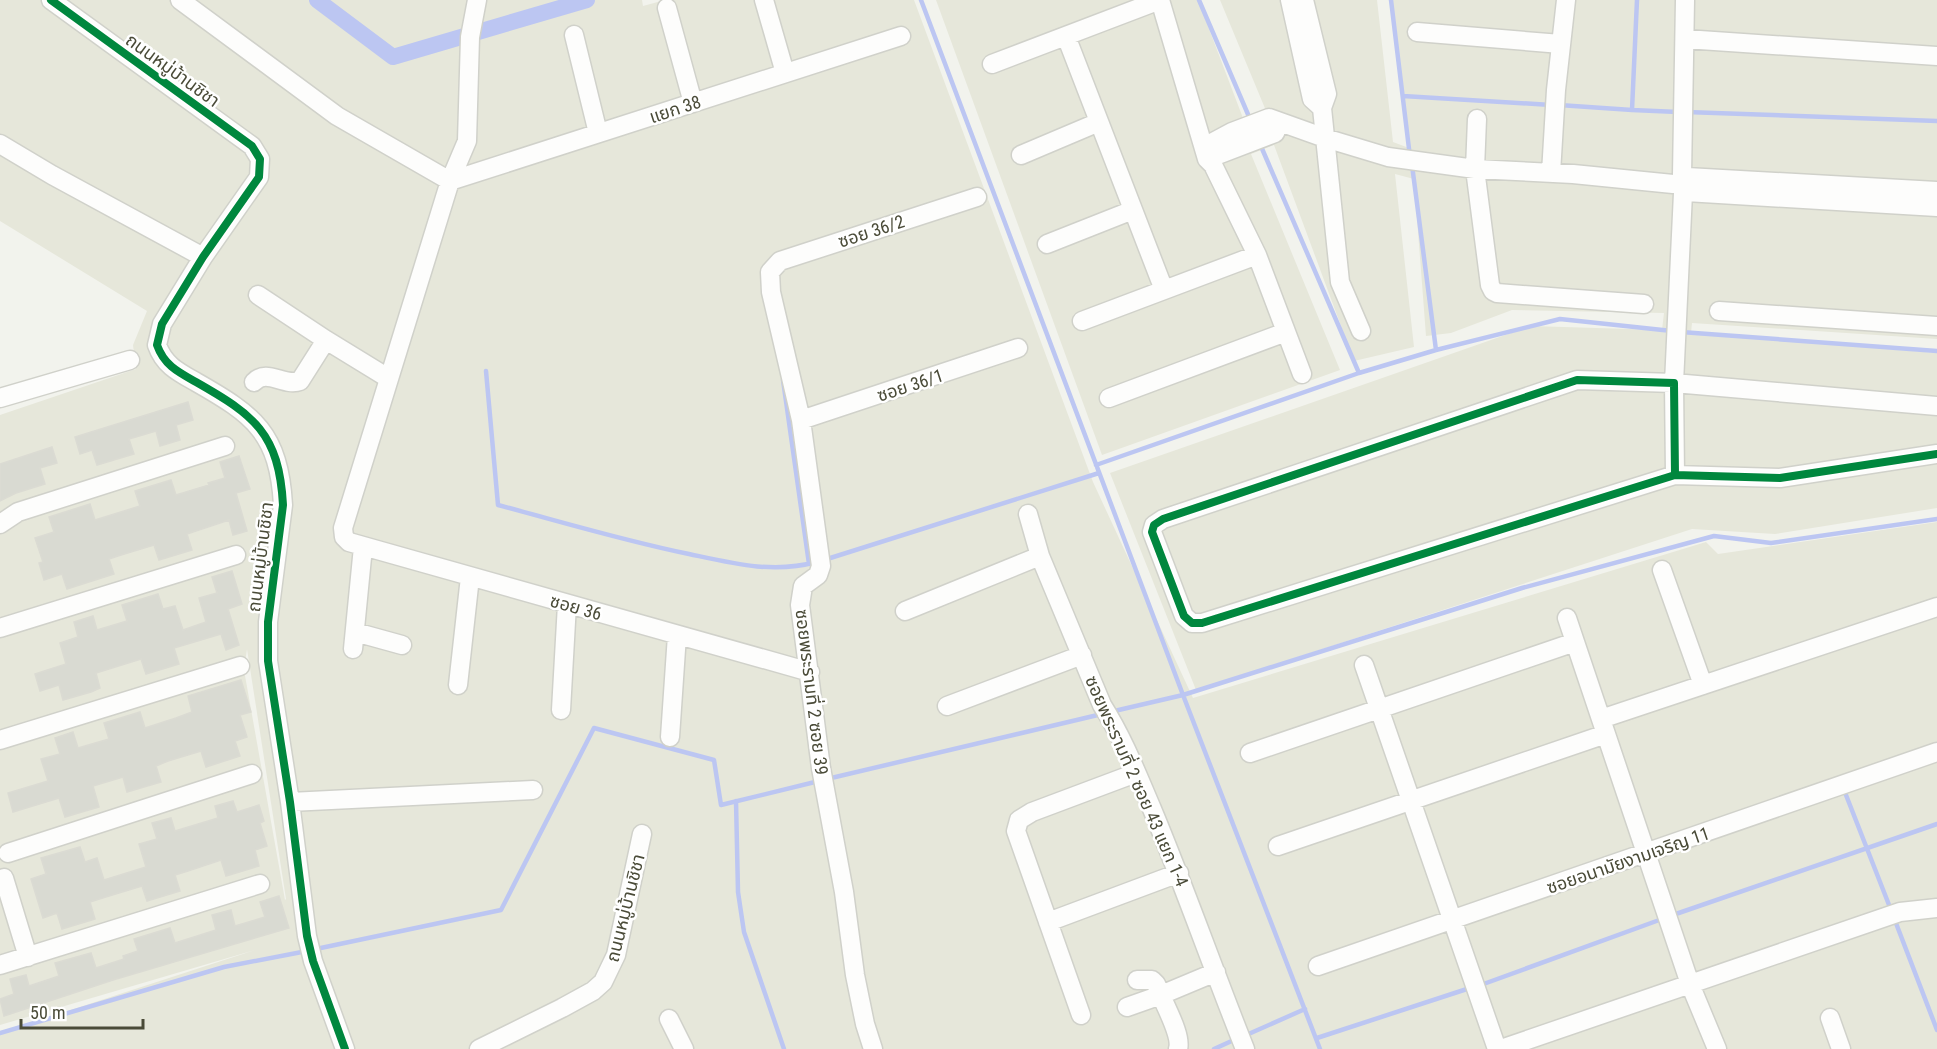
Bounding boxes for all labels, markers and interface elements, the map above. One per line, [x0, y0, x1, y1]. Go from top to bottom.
street label: ถนนหมู่บ้านชิชา [121, 29, 224, 113]
street label: แยก 38 [647, 91, 703, 127]
street label: ซอย 36/2 [835, 210, 907, 252]
street label: ซอย 36/1 [874, 364, 946, 406]
street label: ถนนหมู่บ้านชิชา [243, 501, 279, 614]
street label: ซอย 36 [548, 590, 604, 624]
street label: ซอยพระรามที่ 2 ซอย 39 [791, 608, 835, 776]
street label: ซอยพระรามที่ 2 ซอย 43 แยก 1-4 [1081, 672, 1195, 890]
street label: ซอยอนามัยงามเจริญ 11 [1544, 822, 1712, 898]
street label: ถนนหมู่บ้านชิชา [601, 852, 651, 965]
scale bar [21, 992, 142, 1030]
text: 50 m [30, 1002, 65, 1023]

